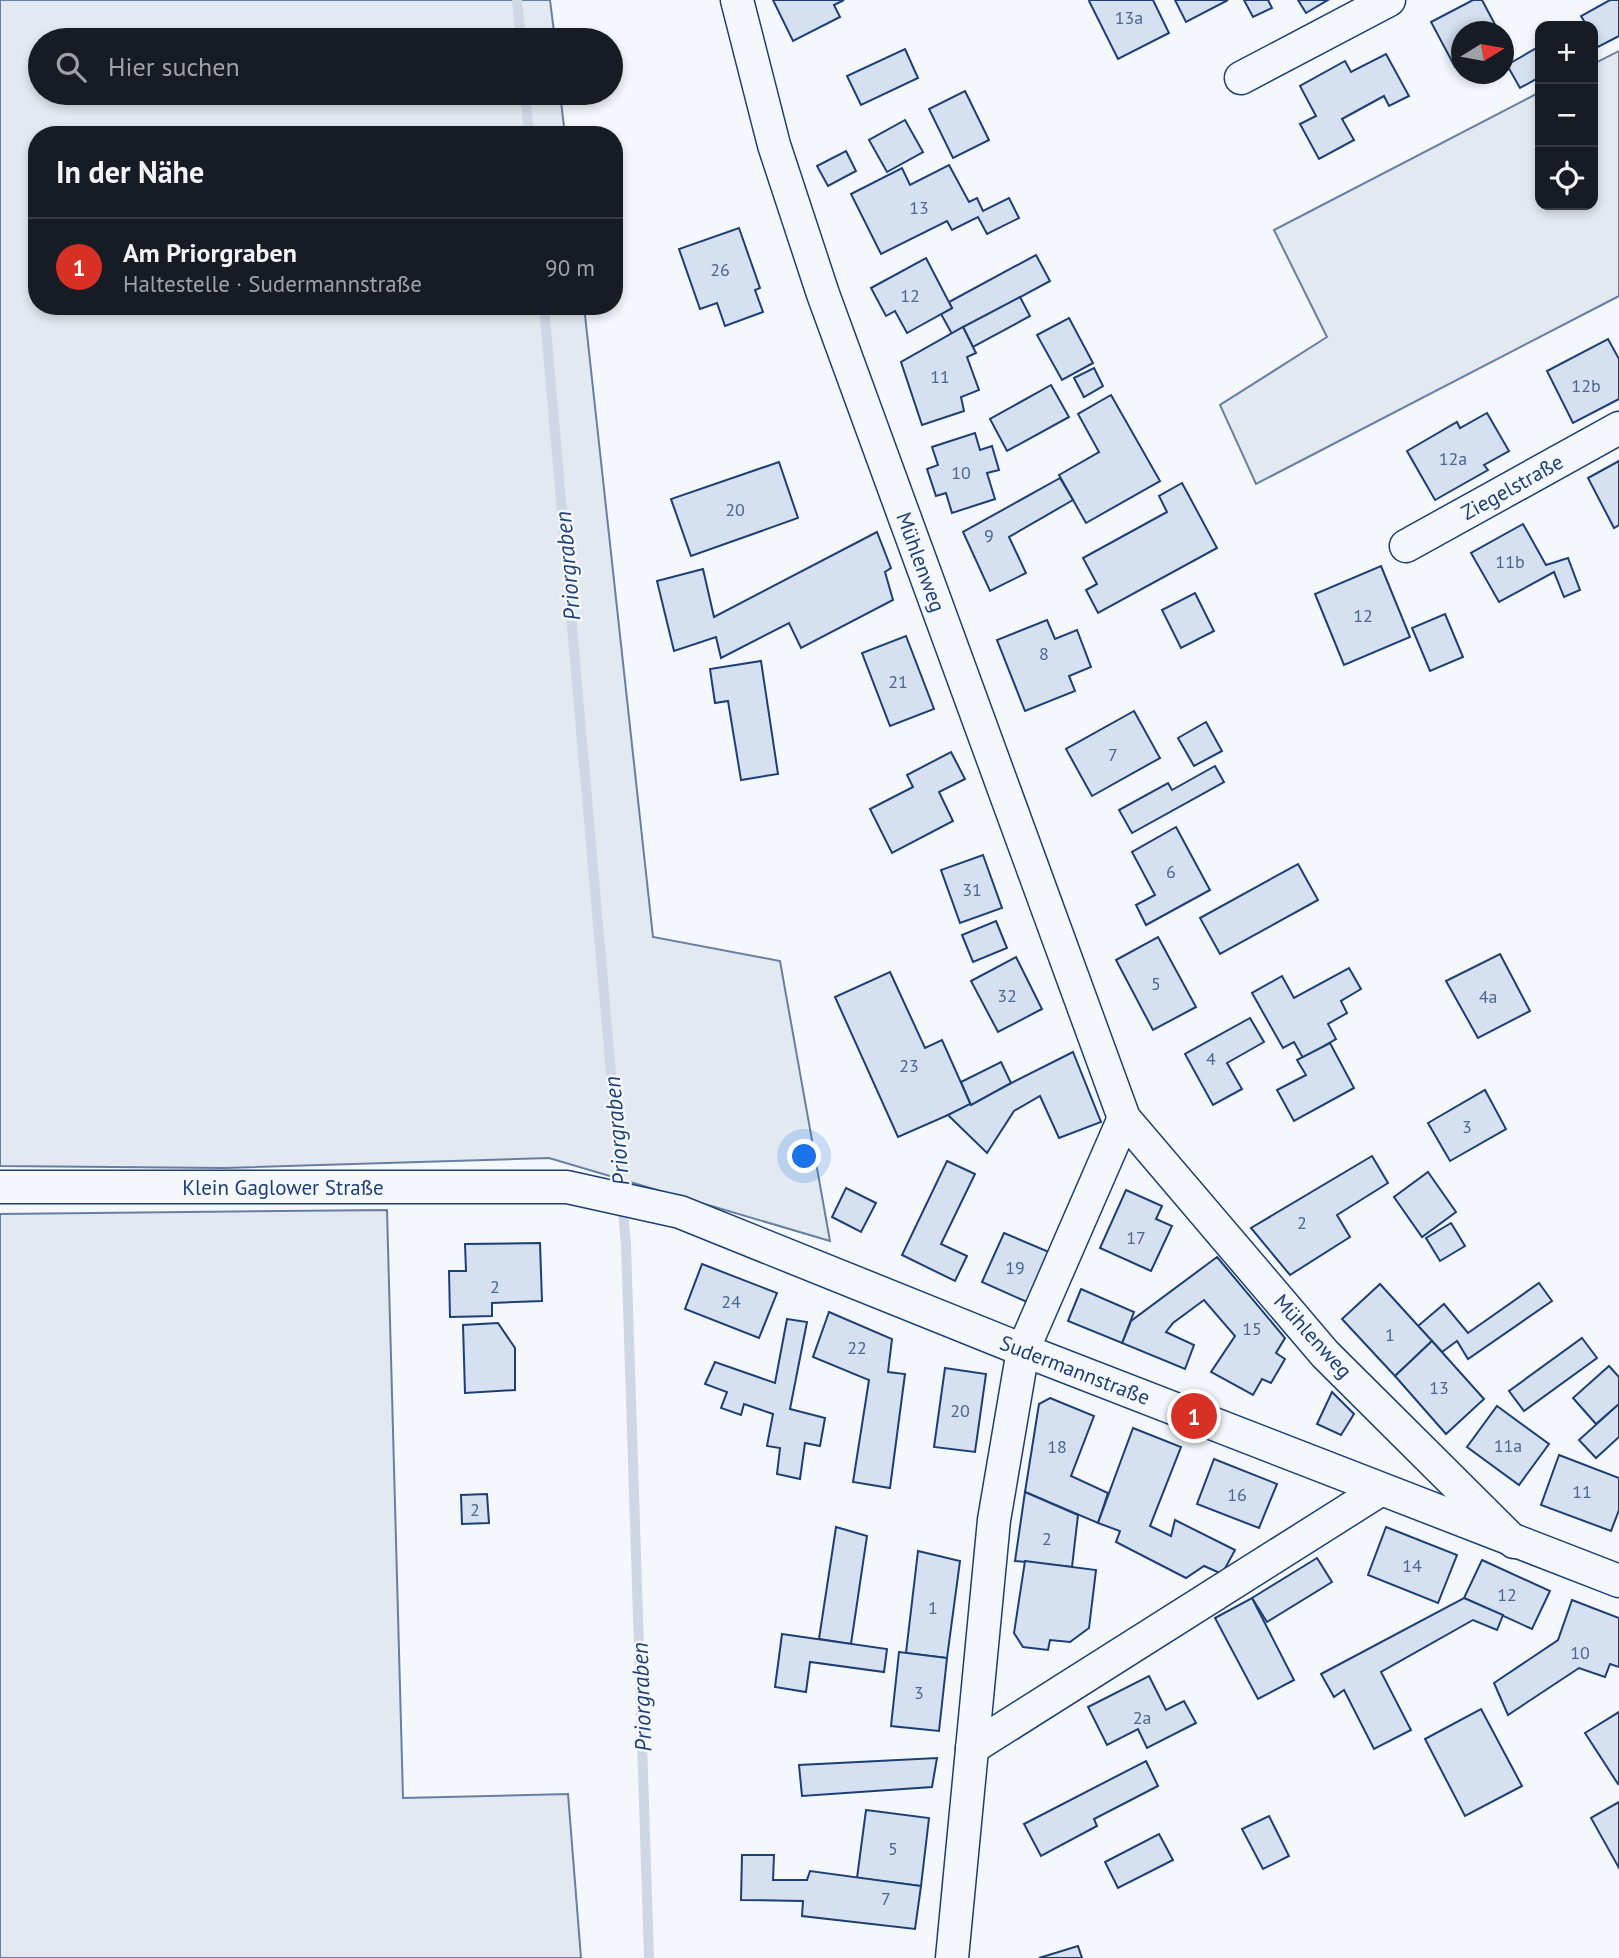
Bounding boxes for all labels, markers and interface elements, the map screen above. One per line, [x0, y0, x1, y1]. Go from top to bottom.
house number: 13a [1115, 6, 1143, 29]
north arrow [1451, 21, 1514, 84]
map controls [1535, 21, 1598, 210]
button: + [1535, 21, 1598, 84]
search box [28, 28, 623, 105]
icon: search [52, 48, 90, 86]
text: Hier suchen [108, 50, 240, 83]
button: − [1535, 84, 1598, 147]
button: locate [1535, 147, 1598, 210]
text: In der Nähe [56, 152, 204, 191]
house number: 13 [909, 196, 929, 219]
text: Am Priorgraben [123, 236, 297, 269]
text: 1 [72, 253, 86, 282]
text: 90 m [545, 253, 595, 282]
house number: 26 [710, 258, 730, 281]
text: Haltestelle · Sudermannstraße [123, 269, 422, 298]
house number: 12 [900, 284, 920, 307]
house number: 11 [930, 365, 950, 388]
house number: 12b [1571, 374, 1601, 397]
house number: 12a [1439, 447, 1467, 470]
street label: Ziegelstraße [1456, 448, 1568, 526]
house number: 10 [951, 461, 971, 484]
house number: 20 [725, 498, 745, 521]
street label: Mühlenweg [890, 508, 952, 616]
water label: Priorgraben [548, 510, 586, 622]
house number: 9 [984, 524, 994, 547]
house number: 11b [1495, 550, 1525, 573]
house number: 12 [1353, 604, 1373, 627]
house number: 8 [1039, 642, 1049, 665]
house number: 21 [888, 670, 908, 693]
house number: 7 [1108, 743, 1118, 766]
house number: 6 [1166, 860, 1176, 883]
house number: 31 [962, 878, 982, 901]
house number: 5 [1151, 972, 1161, 995]
house number: 32 [997, 984, 1017, 1007]
house number: 4a [1479, 985, 1497, 1008]
house number: 4 [1206, 1047, 1216, 1070]
house number: 23 [899, 1054, 919, 1077]
water label: Priorgraben [597, 1075, 635, 1187]
house number: 3 [1462, 1115, 1472, 1138]
your location [787, 1139, 821, 1173]
street label: Klein Gaglower Straße [182, 1174, 384, 1201]
house number: 2 [1297, 1211, 1307, 1234]
house number: 17 [1126, 1226, 1146, 1249]
house number: 19 [1005, 1256, 1025, 1279]
house number: 2 [490, 1275, 500, 1298]
street label: Mühlenweg [1268, 1288, 1358, 1384]
house number: 24 [721, 1290, 741, 1313]
house number: 15 [1242, 1317, 1262, 1340]
house number: 1 [1385, 1323, 1395, 1346]
street label: Sudermannstraße [996, 1329, 1154, 1411]
house number: 22 [847, 1336, 867, 1359]
house number: 13 [1429, 1376, 1449, 1399]
pin: 1 [1171, 1390, 1217, 1442]
house number: 20 [950, 1399, 970, 1422]
house number: 11a [1494, 1434, 1522, 1457]
house number: 18 [1047, 1435, 1067, 1458]
house number: 11 [1572, 1480, 1592, 1503]
house number: 16 [1227, 1483, 1247, 1506]
house number: 2 [470, 1498, 480, 1521]
house number: 2 [1042, 1527, 1052, 1550]
house number: 14 [1402, 1554, 1422, 1577]
house number: 12 [1497, 1583, 1517, 1606]
house number: 1 [928, 1596, 938, 1619]
house number: 10 [1570, 1641, 1590, 1664]
water label: Priorgraben [625, 1642, 657, 1752]
house number: 3 [914, 1681, 924, 1704]
house number: 2a [1133, 1706, 1151, 1729]
house number: 5 [888, 1837, 898, 1860]
house number: 7 [881, 1887, 891, 1910]

